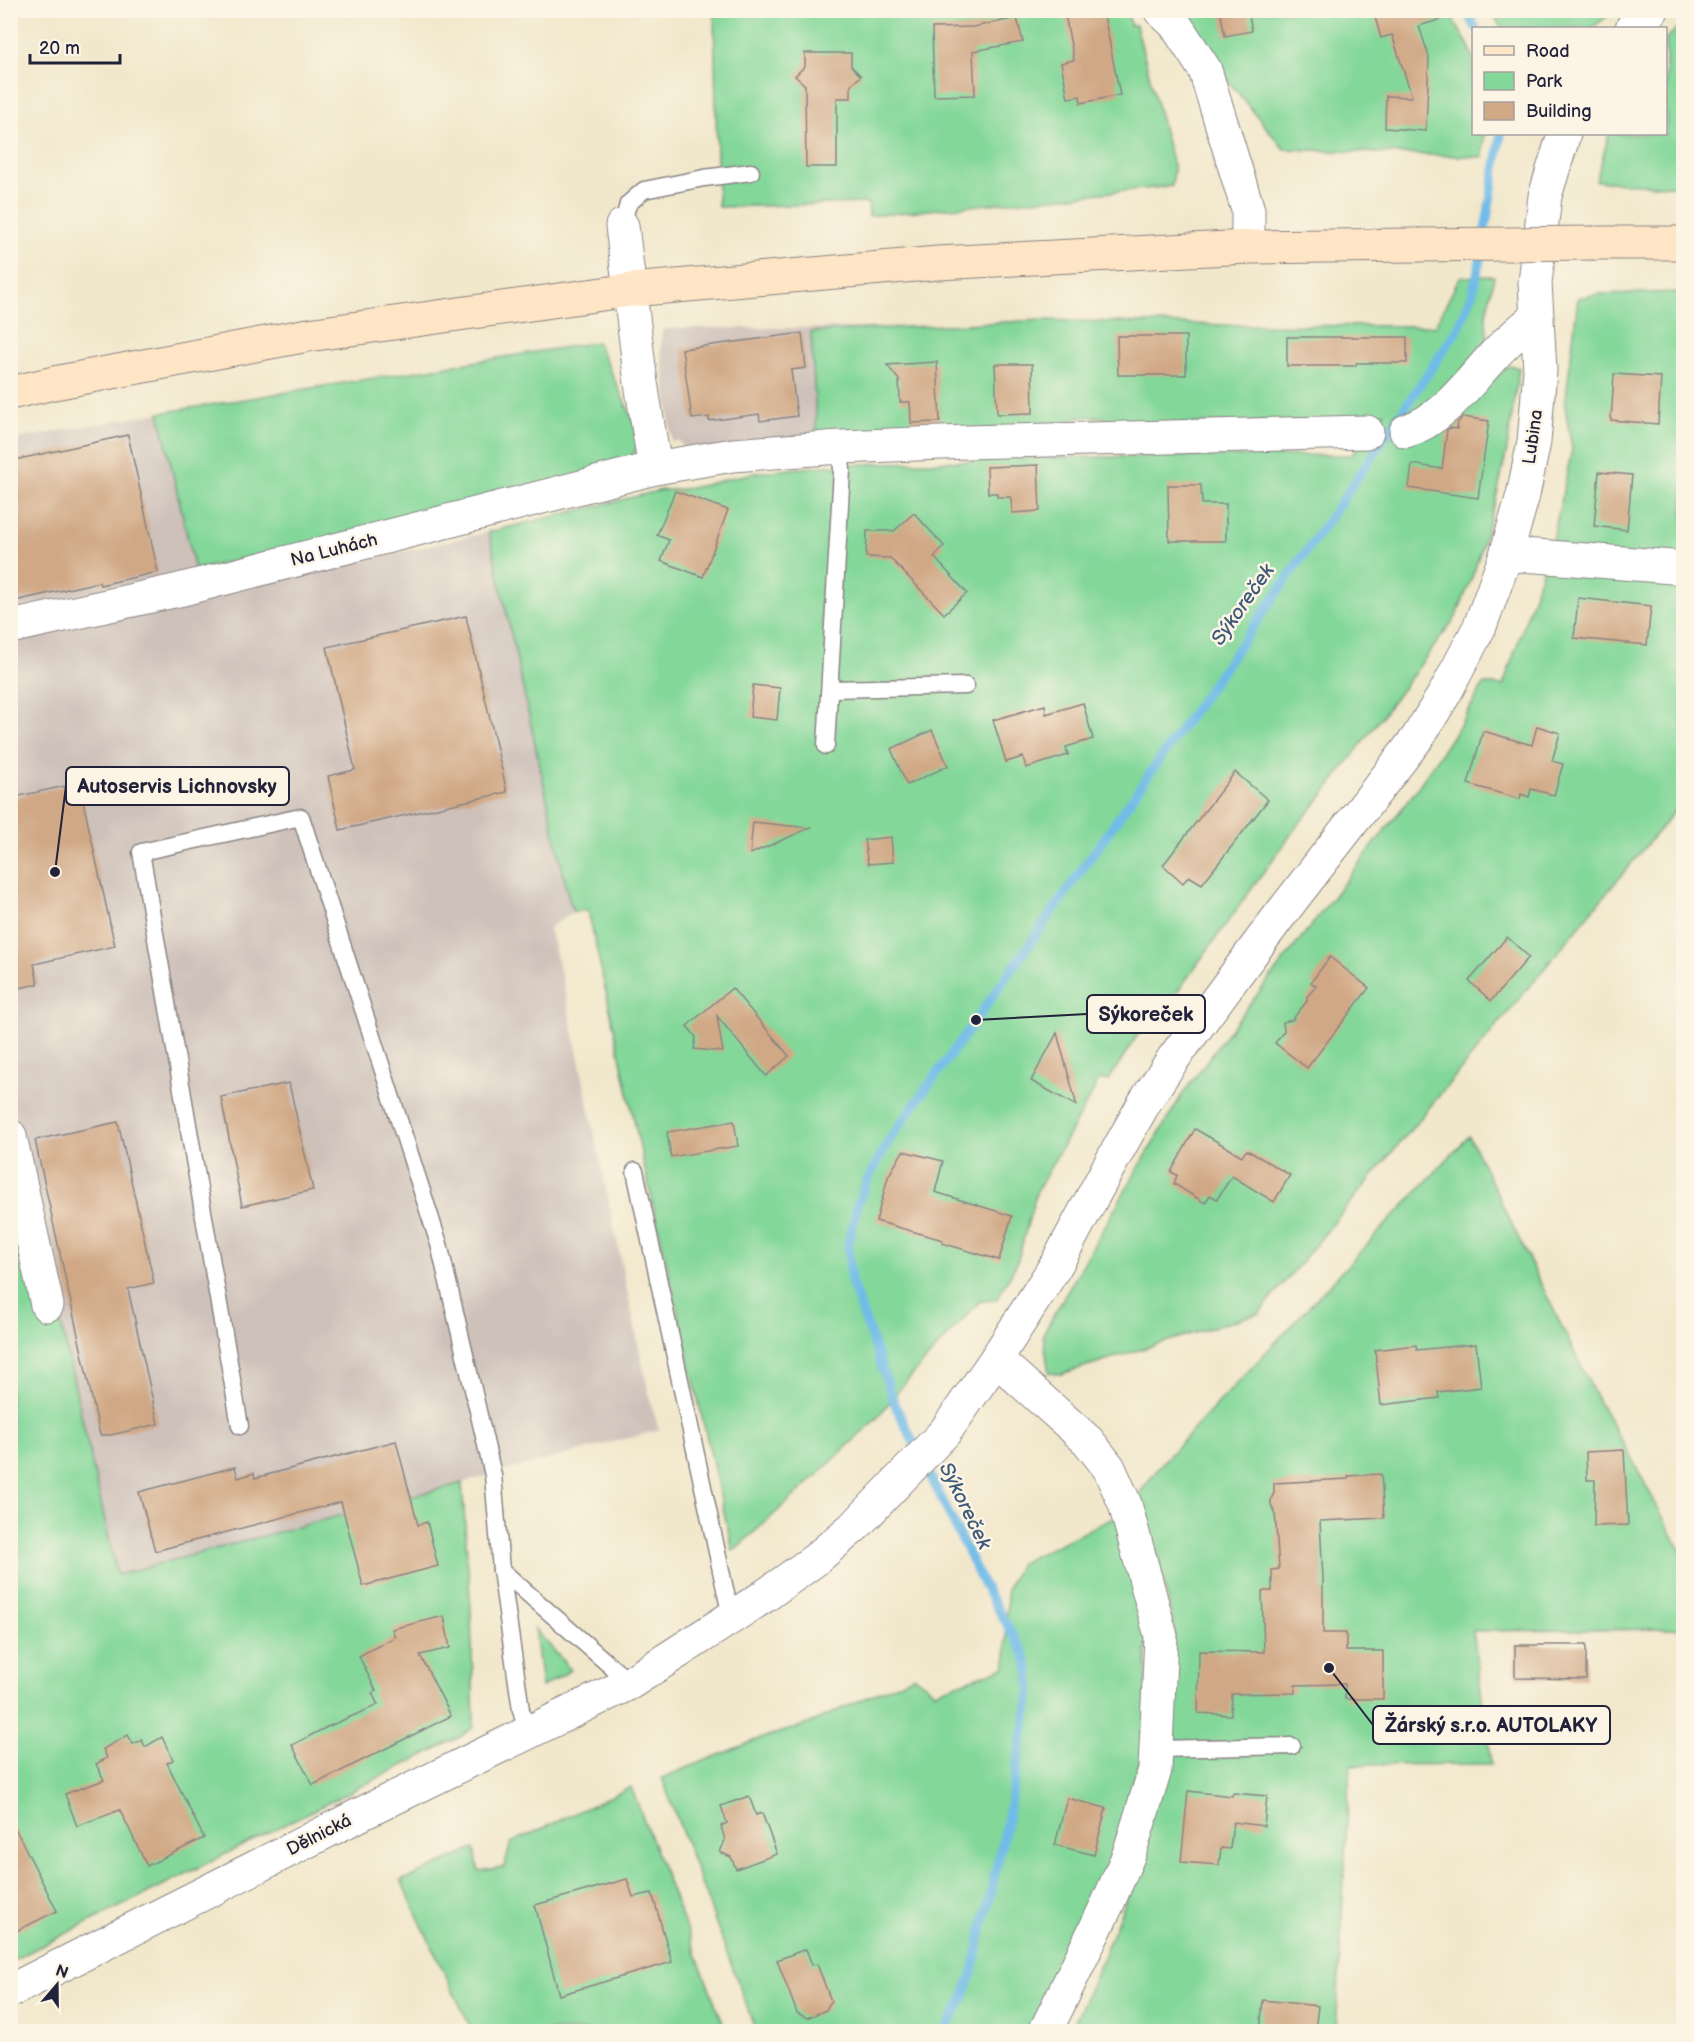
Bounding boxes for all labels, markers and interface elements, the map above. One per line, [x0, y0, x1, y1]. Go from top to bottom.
scale bar [30, 27, 120, 65]
legend [1472, 27, 1667, 135]
text: 20 m [39, 38, 80, 59]
text: Road [1526, 41, 1570, 62]
text: Park [1526, 71, 1562, 92]
text: Building [1526, 101, 1592, 122]
street label: Lubina [1519, 408, 1547, 466]
street label: Na Luhách [288, 529, 380, 571]
water label: Sýkoreček [1206, 559, 1280, 650]
callout: Autoservis Lichnovsky [66, 767, 289, 805]
text: Autoservis Lichnovsky [76, 775, 278, 799]
callout: Sýkoreček [1087, 995, 1205, 1033]
text: Sýkoreček [1099, 1003, 1194, 1027]
water label: Sýkoreček [934, 1459, 997, 1554]
callout: Žárský s.r.o. AUTOLAKY [1373, 1706, 1610, 1744]
text: Žárský s.r.o. AUTOLAKY [1385, 1712, 1597, 1738]
street label: Dělnická [283, 1810, 355, 1860]
north arrow [27, 1955, 87, 2015]
text: N [53, 1961, 71, 1983]

